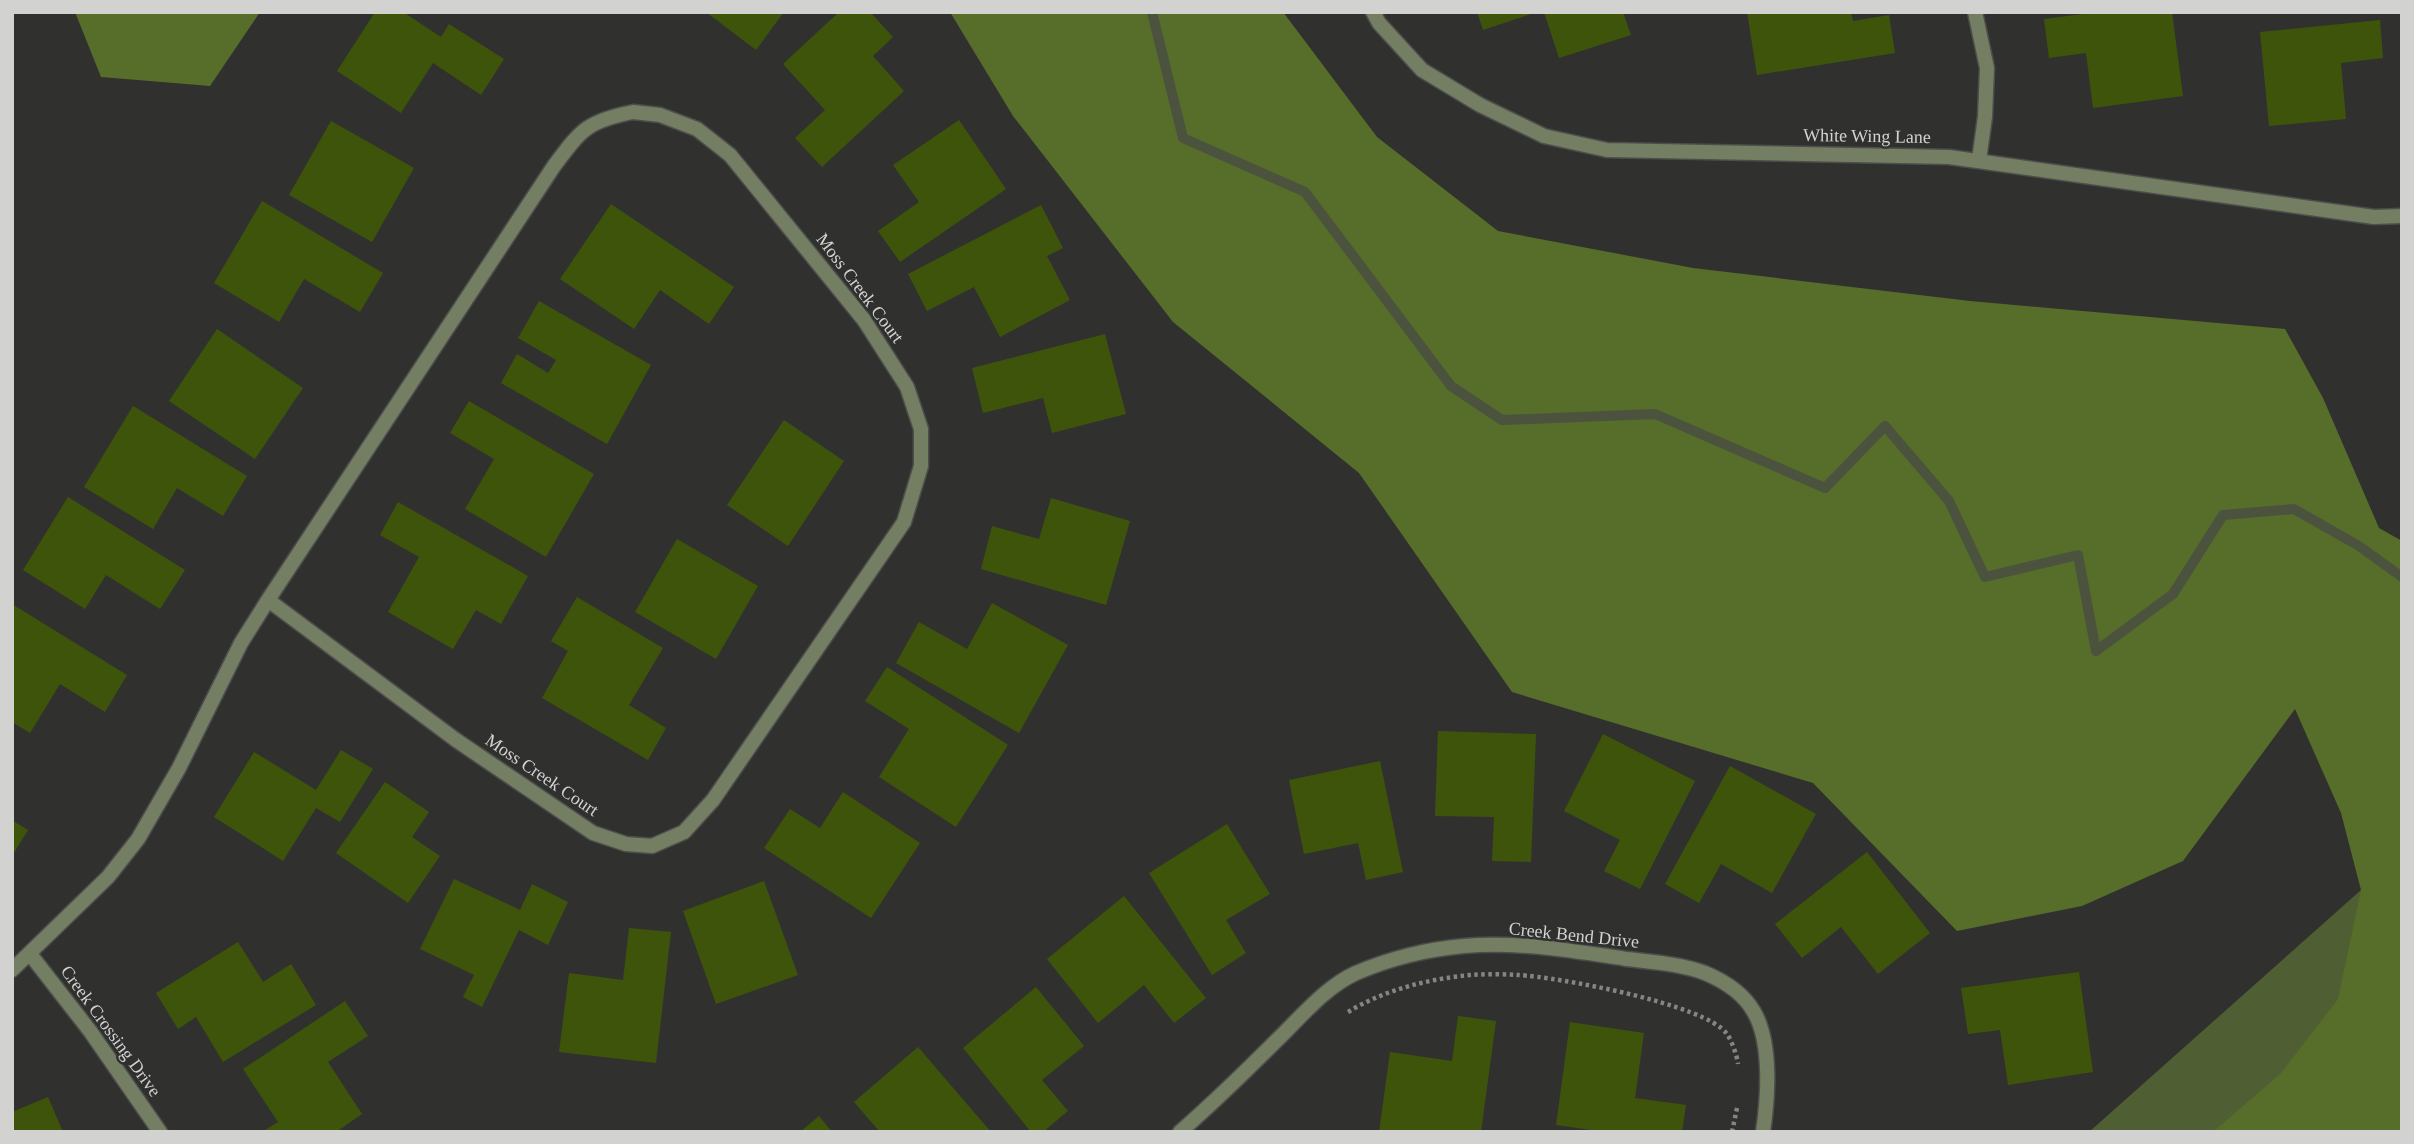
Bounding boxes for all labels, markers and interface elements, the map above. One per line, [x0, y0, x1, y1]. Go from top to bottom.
street label: White Wing Lane [1803, 125, 1931, 147]
street label: Moss Creek Court [812, 229, 908, 347]
street label: Moss Creek Court [482, 730, 602, 820]
street label: Creek Bend Drive [1508, 918, 1640, 952]
street label: Creek Crossing Drive [57, 962, 165, 1100]

